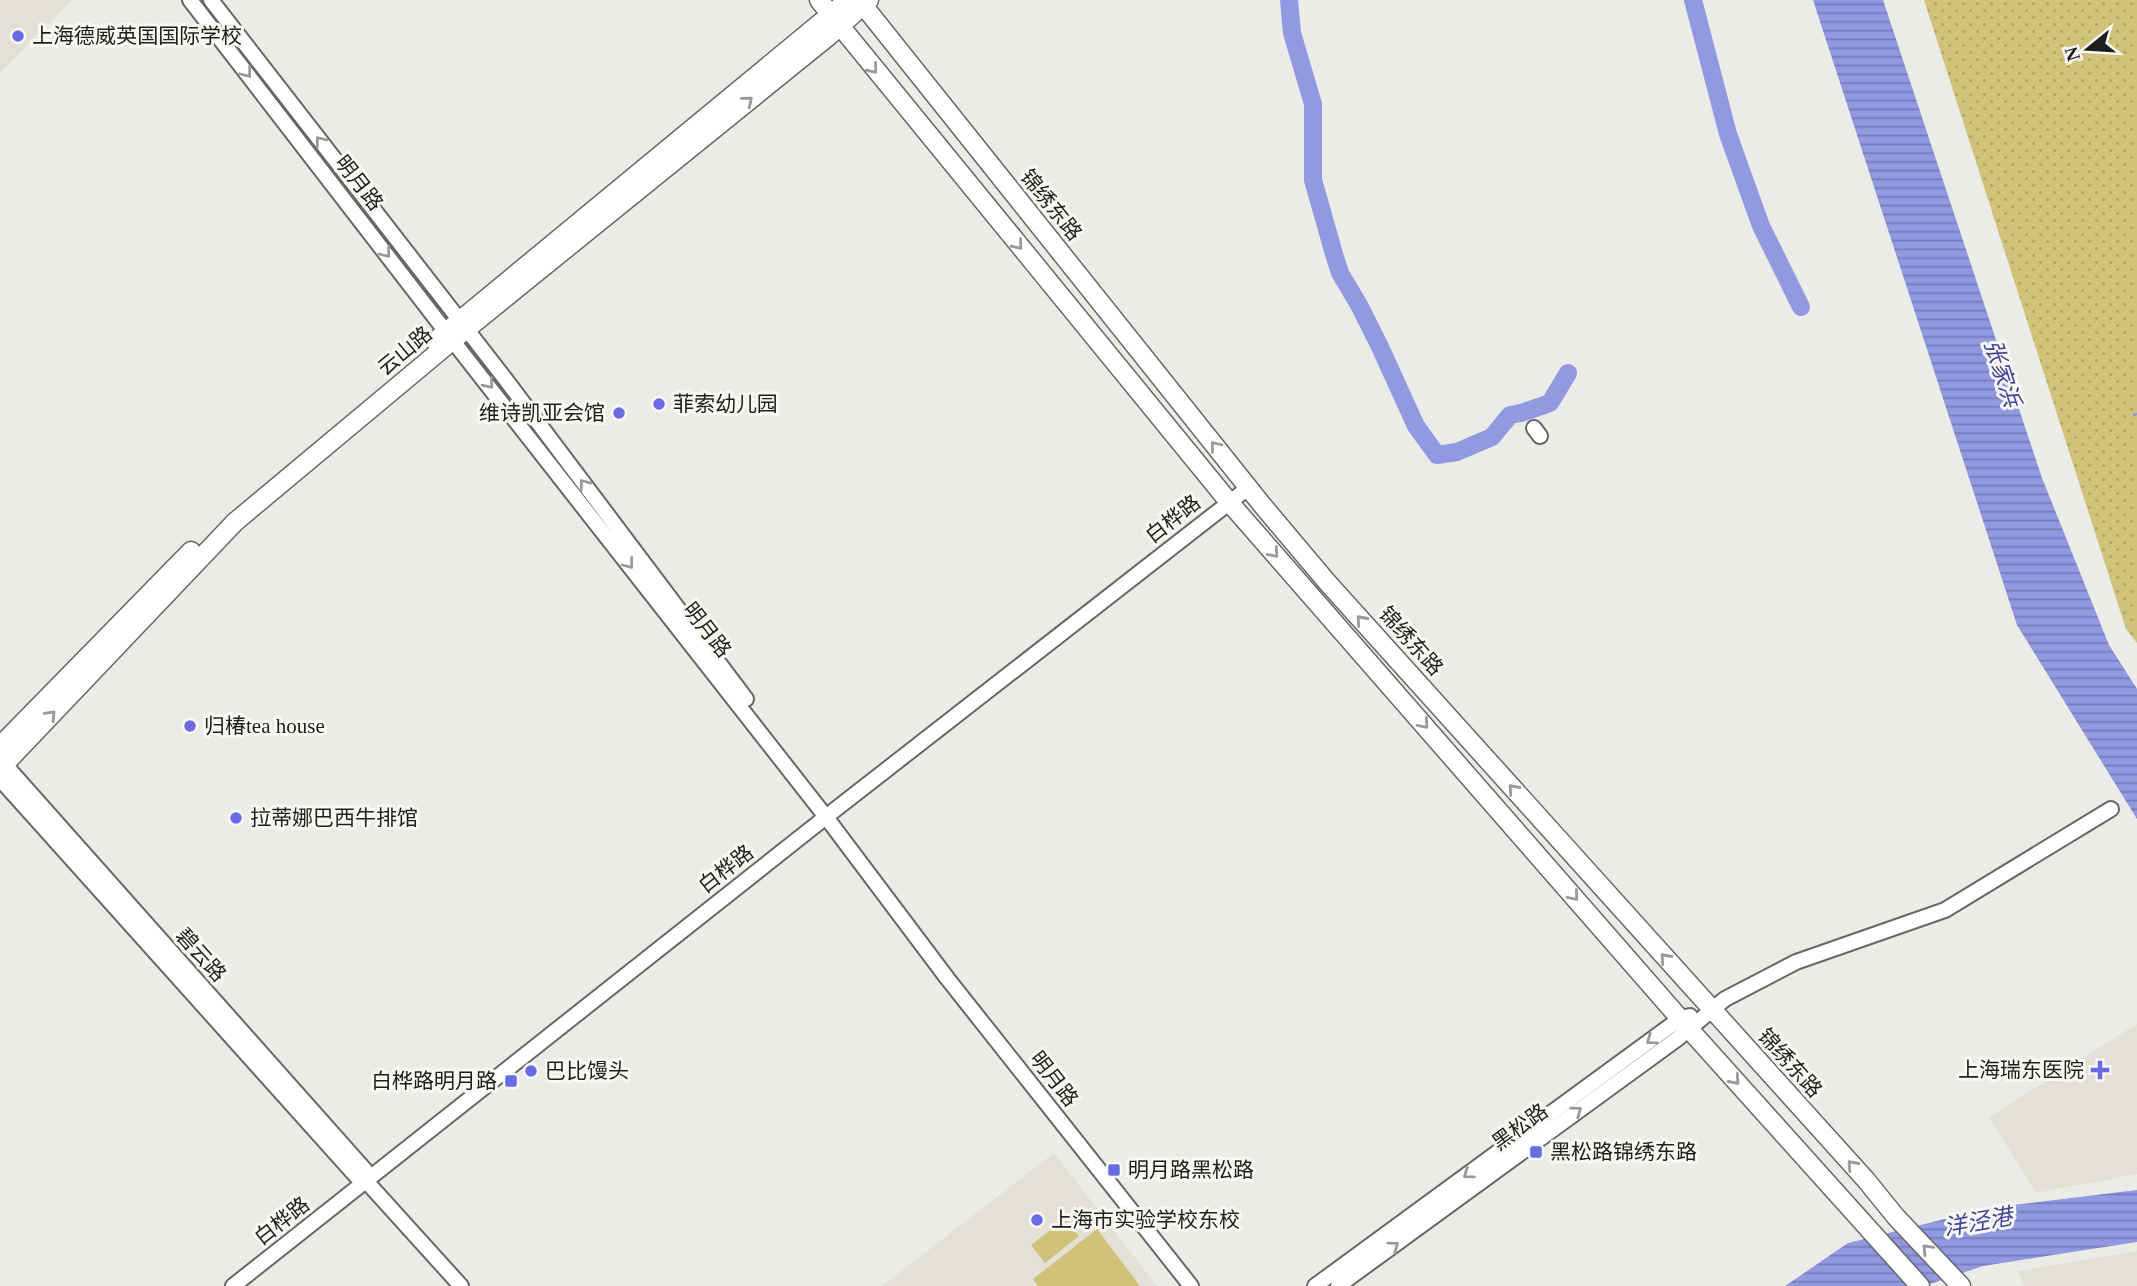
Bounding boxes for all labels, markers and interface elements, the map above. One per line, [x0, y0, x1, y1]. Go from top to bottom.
north arrow [2053, 14, 2123, 84]
place label: 上海德威英国国际学校 [32, 24, 242, 48]
marker: 上海德威英国国际学校 [10, 28, 26, 44]
text: N [2060, 44, 2084, 64]
one-way arrow [865, 61, 878, 73]
one-way arrow [239, 66, 252, 78]
one-way arrow [741, 97, 753, 110]
one-way arrow [316, 136, 329, 149]
street label: 明月路 [330, 151, 388, 215]
street label: 锦绣东路 [1015, 165, 1087, 245]
one-way arrow [1009, 237, 1022, 249]
one-way arrow [378, 246, 391, 258]
street label: 云山路 [373, 322, 437, 380]
water label: 张家浜 [1979, 336, 2025, 412]
one-way arrow [480, 377, 493, 389]
place label: 菲索幼儿园 [673, 392, 778, 416]
marker: 菲索幼儿园 [651, 396, 667, 412]
place label: 维诗凯亚会馆 [479, 401, 605, 425]
marker: 维诗凯亚会馆 [611, 405, 627, 421]
one-way arrow [1210, 441, 1223, 453]
one-way arrow [580, 479, 593, 491]
street label: 白桦路 [1141, 490, 1205, 548]
one-way arrow [1266, 545, 1278, 558]
one-way arrow [620, 556, 633, 568]
street label: 明月路 [678, 598, 736, 662]
street label: 锦绣东路 [1374, 602, 1448, 680]
one-way arrow [1357, 615, 1369, 628]
one-way arrow [43, 710, 56, 723]
place label: 归椿tea house [204, 714, 325, 738]
one-way arrow [1416, 716, 1428, 729]
marker: 归椿tea house [182, 718, 198, 734]
one-way arrow [1509, 784, 1521, 797]
place label: 拉蒂娜巴西牛排馆 [250, 806, 418, 830]
marker: 拉蒂娜巴西牛排馆 [228, 810, 244, 826]
street label: 白桦路 [694, 840, 758, 898]
one-way arrow [1566, 887, 1578, 900]
street label: 碧云路 [171, 924, 231, 986]
one-way arrow [1661, 953, 1674, 966]
street label: 锦绣东路 [1753, 1024, 1827, 1102]
one-way arrow [1647, 1032, 1659, 1044]
street label: 明月路 [1025, 1047, 1083, 1111]
place label: 上海瑞东医院 [1958, 1058, 2084, 1082]
place label: 巴比馒头 [545, 1059, 629, 1083]
marker: 上海瑞东医院 [2090, 1060, 2110, 1080]
marker: 巴比馒头 [523, 1063, 539, 1079]
place label: 白桦路明月路 [371, 1069, 497, 1093]
one-way arrow [1727, 1072, 1739, 1085]
marker: 白桦路明月路 [503, 1073, 519, 1089]
street label: 黑松路 [1487, 1099, 1553, 1155]
one-way arrow [1569, 1107, 1582, 1120]
place label: 黑松路锦绣东路 [1550, 1140, 1697, 1164]
marker: 黑松路锦绣东路 [1528, 1144, 1544, 1160]
place label: 明月路黑松路 [1128, 1158, 1254, 1182]
one-way arrow [1848, 1160, 1860, 1173]
marker: 明月路黑松路 [1106, 1162, 1122, 1178]
one-way arrow [1463, 1166, 1476, 1178]
street label: 白桦路 [250, 1192, 314, 1250]
water label: 洋泾港 [1942, 1203, 2017, 1240]
place label: 上海市实验学校东校 [1051, 1208, 1240, 1232]
marker: 上海市实验学校东校 [1029, 1212, 1045, 1228]
one-way arrow [1386, 1241, 1398, 1254]
one-way arrow [1922, 1245, 1935, 1258]

